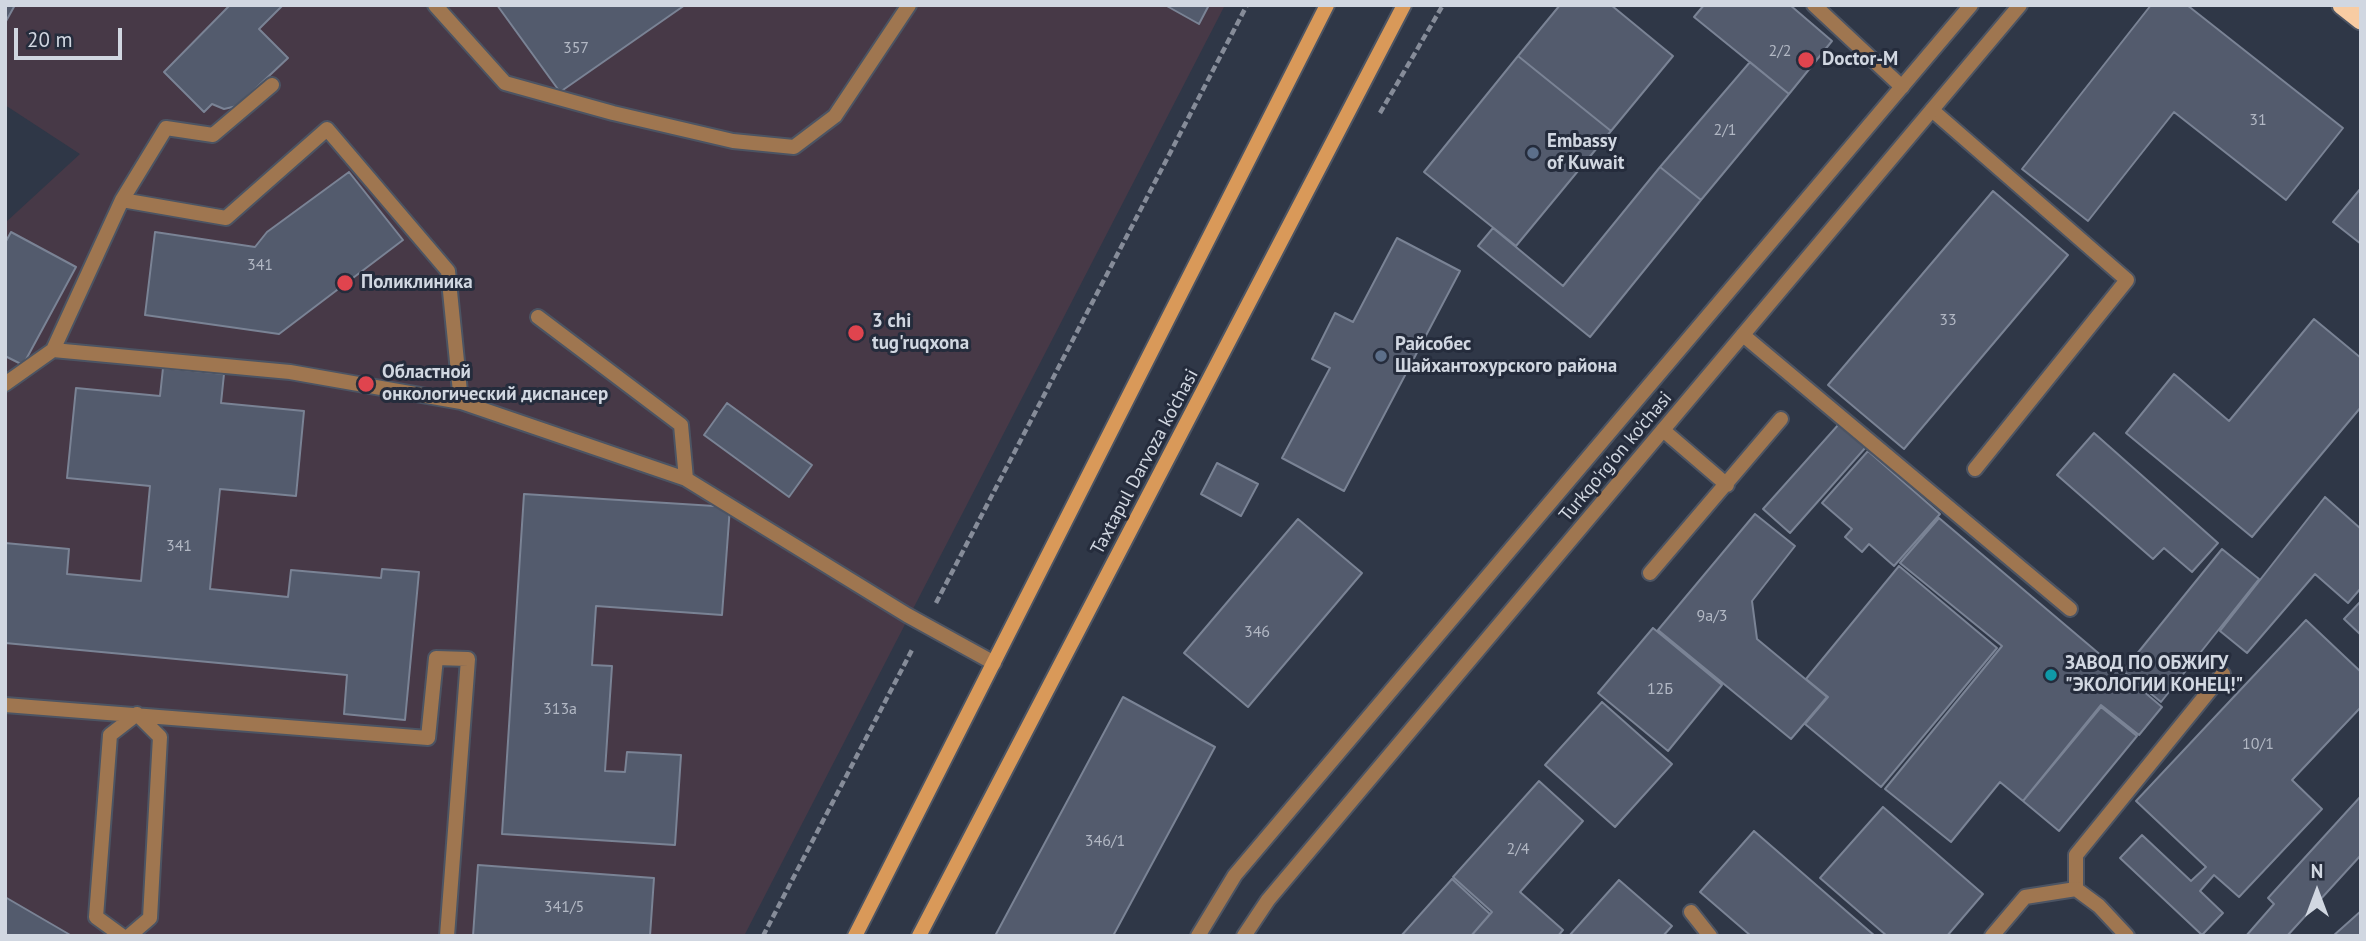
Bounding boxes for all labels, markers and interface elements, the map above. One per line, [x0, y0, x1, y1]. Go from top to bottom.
scale bar [18, 14, 126, 58]
text: 20 m [27, 26, 73, 53]
house number: 357 [563, 38, 589, 58]
house number: 2/2 [1768, 41, 1792, 61]
place label: Doctor-M [1822, 49, 1898, 71]
marker: Doctor-M [1796, 50, 1816, 70]
house number: 31 [2249, 110, 2267, 130]
house number: 2/1 [1713, 120, 1737, 140]
place label: Embassy of Kuwait [1547, 131, 1624, 175]
marker: Embassy of Kuwait [1525, 145, 1541, 161]
house number: 341 [247, 255, 273, 275]
place label: Поликлиника [361, 272, 473, 294]
marker: Поликлиника [335, 273, 355, 293]
house number: 33 [1939, 310, 1957, 330]
place label: 3 chi tug'ruqxona [872, 311, 969, 355]
marker: 3 chi tug'ruqxona [846, 323, 866, 343]
place label: Райсобес Шайхантохурского района [1395, 334, 1617, 378]
marker: Райсобес Шайхантохурского района [1373, 348, 1389, 364]
place label: Областной онкологический диспансер [382, 362, 608, 406]
street label: Taxtapul Darvoza ko'chasi [1086, 365, 1204, 559]
marker: Областной онкологический диспансер [356, 374, 376, 394]
street label: Turkqo'rg'on ko'chasi [1555, 387, 1677, 527]
house number: 341 [166, 536, 192, 556]
house number: 9а/3 [1696, 606, 1728, 626]
house number: 346 [1244, 622, 1270, 642]
place label: ЗАВОД ПО ОБЖИГУ "ЭКОЛОГИИ КОНЕЦ!" [2065, 653, 2243, 697]
marker: ЗАВОД ПО ОБЖИГУ "ЭКОЛОГИИ КОНЕЦ!" [2043, 667, 2059, 683]
house number: 12Б [1647, 679, 1673, 699]
house number: 313a [543, 699, 577, 719]
house number: 10/1 [2242, 734, 2274, 754]
house number: 346/1 [1085, 831, 1125, 851]
house number: 2/4 [1506, 839, 1530, 859]
north arrow [2282, 857, 2352, 927]
text: N [2311, 859, 2323, 883]
house number: 341/5 [544, 897, 584, 917]

